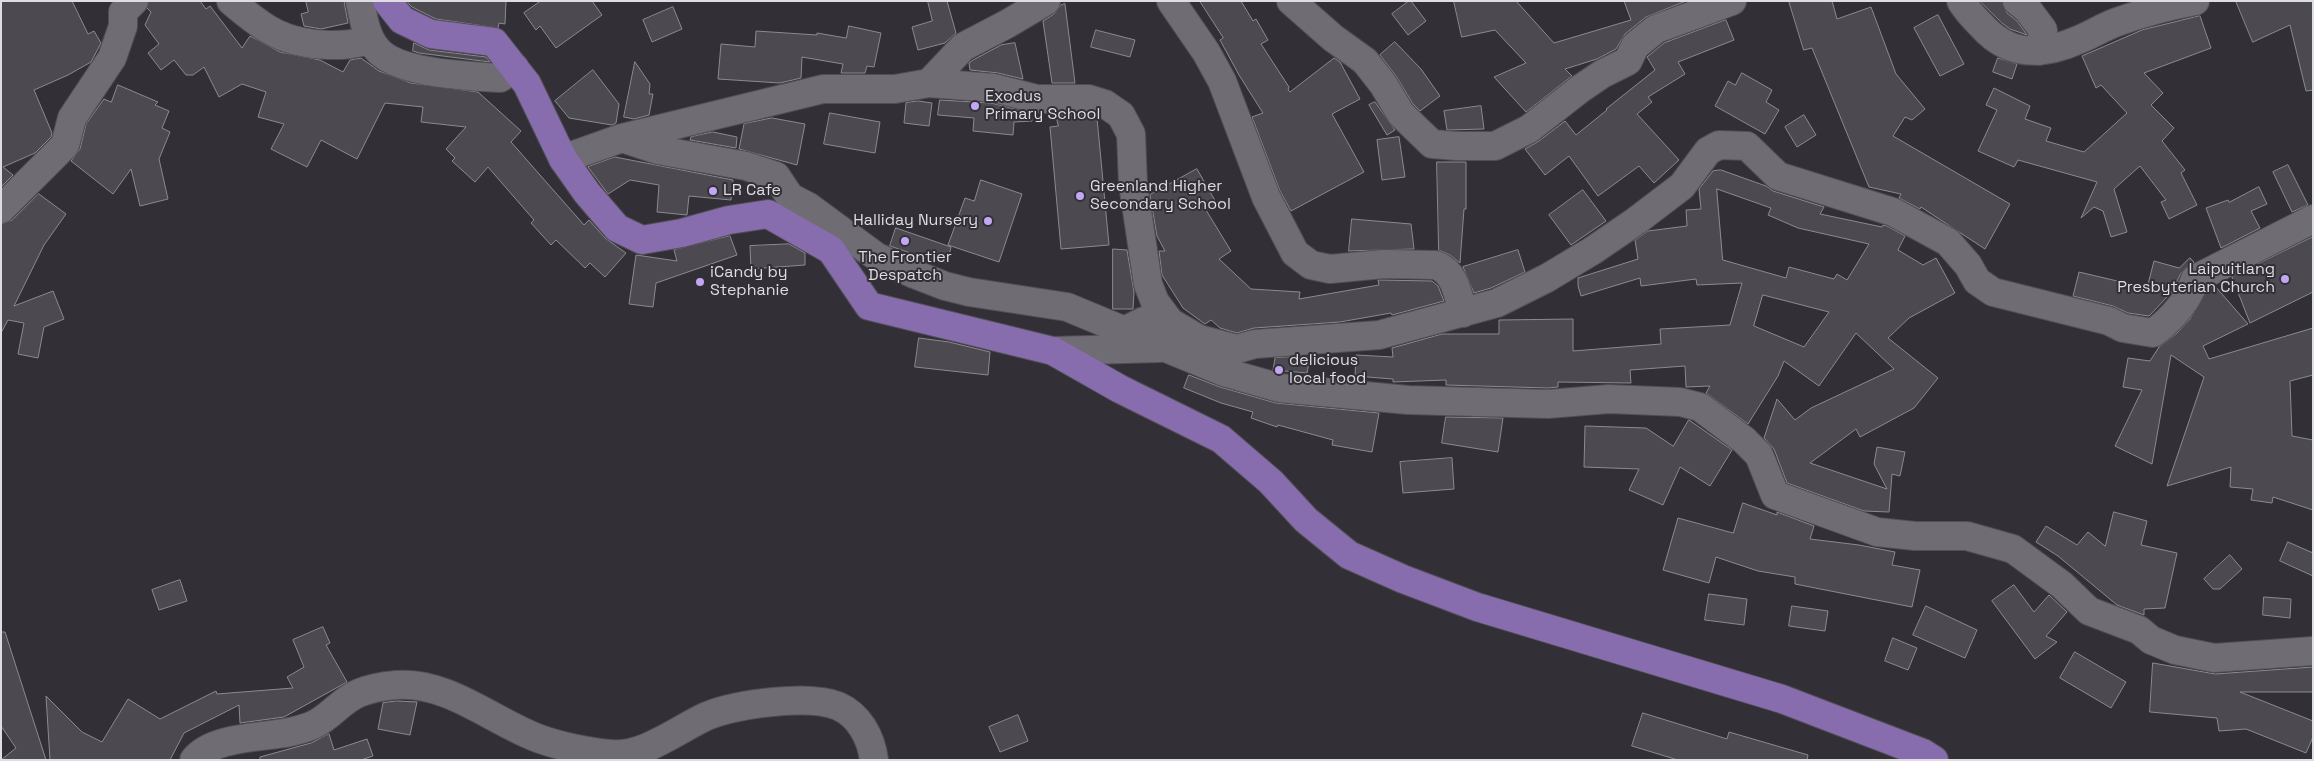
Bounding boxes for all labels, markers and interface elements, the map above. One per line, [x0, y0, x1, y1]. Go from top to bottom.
place label: Exodus Primary School [985, 87, 1100, 125]
marker: Exodus Primary School [969, 100, 981, 112]
place label: Greenland Higher Secondary School [1090, 177, 1231, 215]
place label: LR Cafe [723, 181, 781, 201]
marker: LR Cafe [707, 185, 719, 197]
marker: Greenland Higher Secondary School [1074, 190, 1086, 202]
place label: Halliday Nursery [853, 211, 978, 231]
marker: Halliday Nursery [982, 215, 994, 227]
marker: The Frontier Despatch [899, 235, 911, 247]
place label: The Frontier Despatch [858, 248, 952, 286]
place label: Laipuitlang Presbyterian Church [2117, 260, 2275, 298]
place label: iCandy by Stephanie [710, 263, 789, 301]
marker: Laipuitlang Presbyterian Church [2279, 273, 2291, 285]
marker: iCandy by Stephanie [694, 276, 706, 288]
place label: delicious local food [1289, 351, 1366, 389]
marker: delicious local food [1273, 364, 1285, 376]

